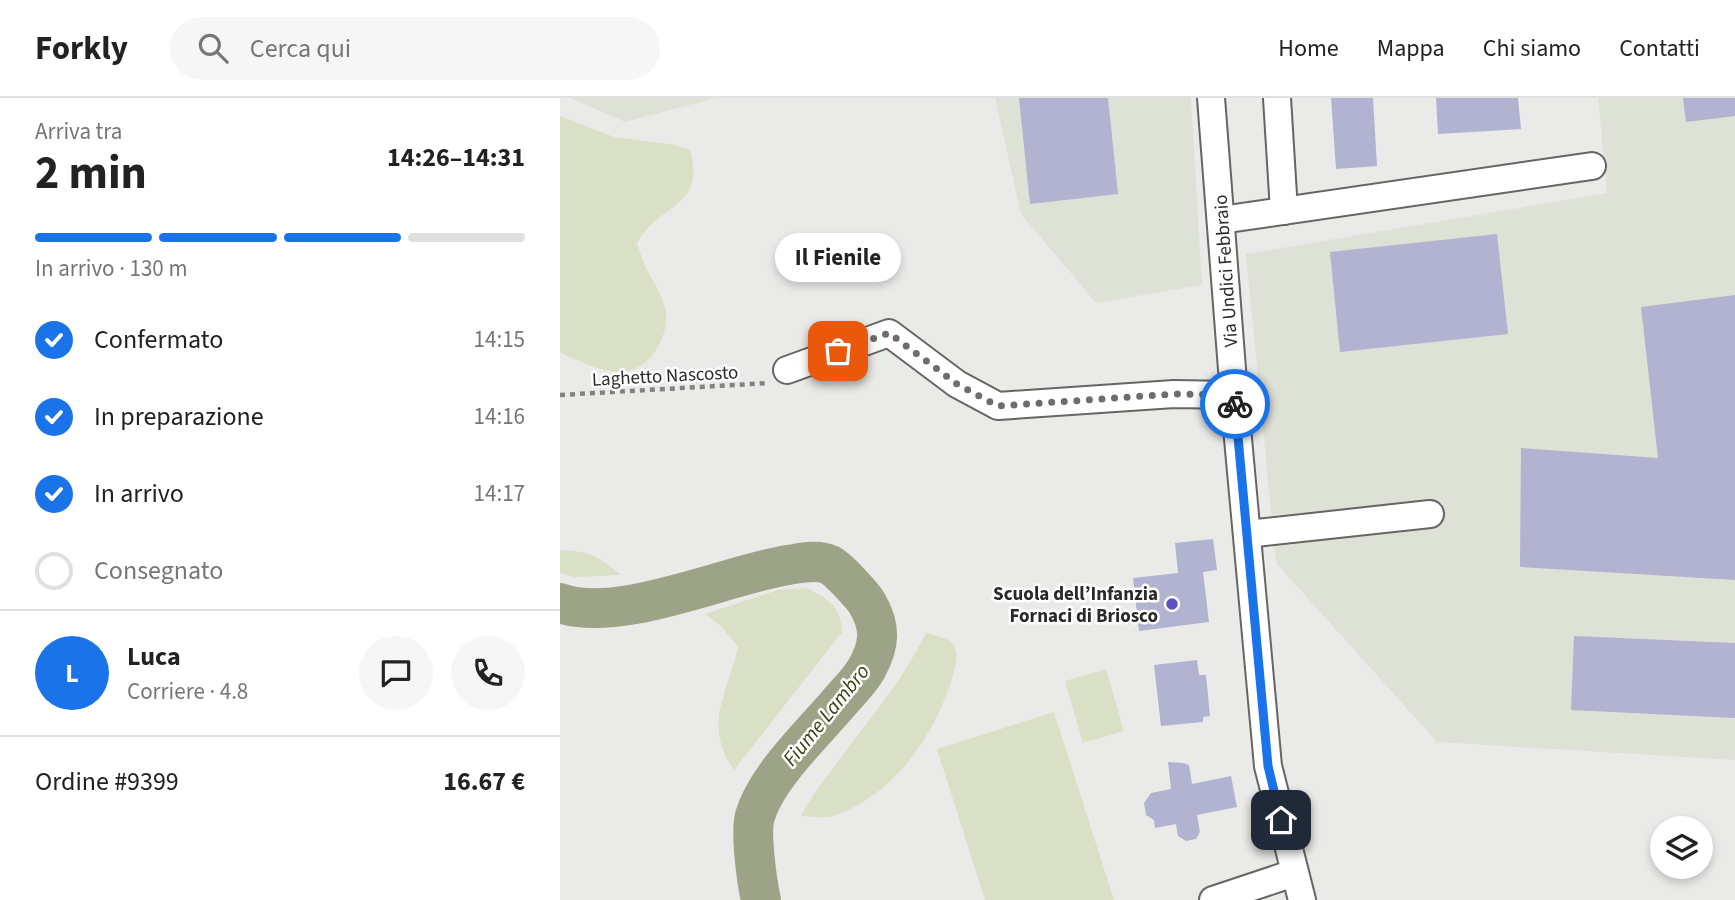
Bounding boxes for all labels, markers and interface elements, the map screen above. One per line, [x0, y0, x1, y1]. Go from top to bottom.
search box [170, 17, 660, 80]
text: Forkly [35, 25, 128, 72]
icon: search [194, 29, 232, 67]
text: Cerca qui [250, 30, 351, 67]
text: Home [1278, 31, 1339, 66]
text: Mappa [1377, 31, 1445, 66]
text: Chi siamo [1483, 31, 1581, 66]
text: Contatti [1619, 31, 1700, 66]
text: Arriva tra [35, 115, 122, 148]
text: 14:26–14:31 [387, 139, 525, 176]
text: 2 min [35, 141, 147, 206]
street label: Via Undici Febbraio [1208, 194, 1245, 348]
callout: Il Fienile [775, 232, 901, 281]
text: Il Fienile [795, 241, 881, 274]
text: In arrivo · 130 m [35, 252, 187, 285]
icon: check [35, 321, 73, 359]
text: Confermato [94, 321, 223, 358]
pin [808, 321, 868, 381]
text: 14:15 [474, 323, 525, 356]
icon: bag [819, 332, 857, 370]
street label: Laghetto Nascosto [591, 359, 739, 394]
courier [1200, 369, 1270, 439]
icon: bike [1216, 385, 1254, 423]
icon: check [35, 398, 73, 436]
text: In preparazione [94, 398, 264, 435]
text: 14:16 [474, 400, 525, 433]
icon: check [35, 475, 73, 513]
text: In arrivo [94, 475, 184, 512]
text: 14:17 [474, 477, 525, 510]
text: Consegnato [94, 552, 223, 589]
place label: Scuola dell’Infanzia Fornaci di Briosco [993, 581, 1158, 630]
marker: Scuola dell’Infanzia Fornaci di Briosco [1164, 596, 1180, 612]
button: chat [359, 636, 433, 710]
button: phone [451, 636, 525, 710]
text: Luca [127, 638, 181, 675]
text: L [65, 655, 79, 692]
water label: Fiume Lambro [776, 658, 876, 772]
text: Corriere · 4.8 [127, 675, 248, 708]
text: Ordine #9399 [35, 763, 179, 800]
text: 16.67 € [443, 763, 525, 800]
pin [1251, 790, 1311, 850]
icon: home [1262, 801, 1300, 839]
map controls [1650, 816, 1713, 879]
button: layers [1650, 816, 1713, 879]

